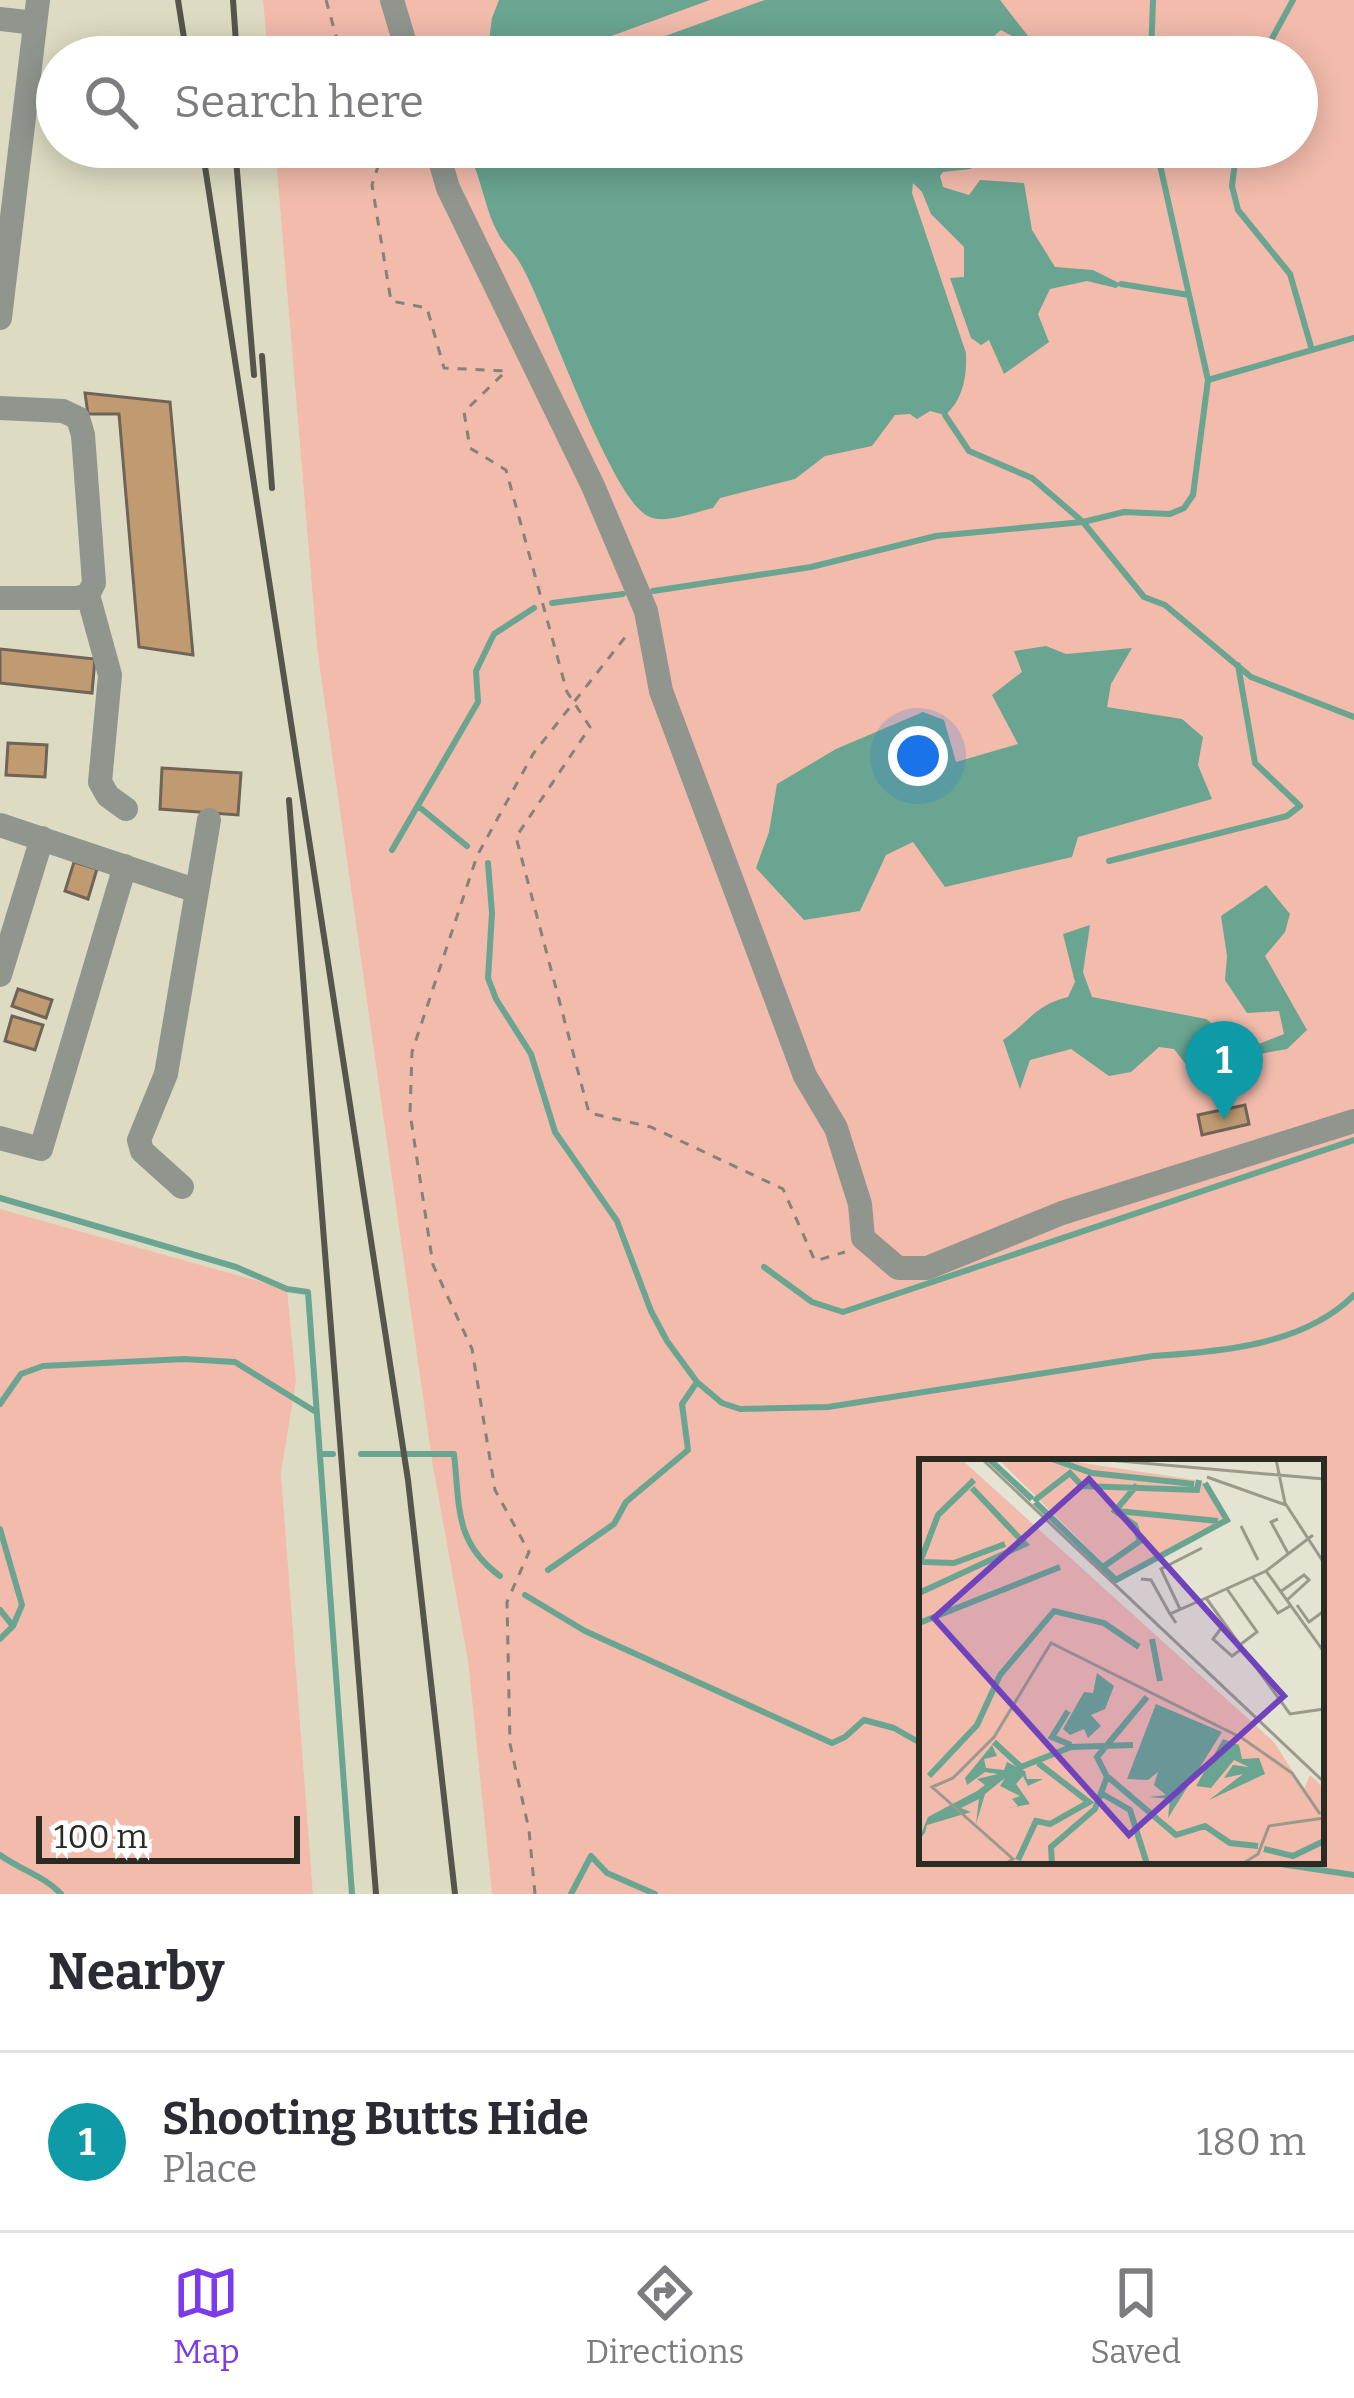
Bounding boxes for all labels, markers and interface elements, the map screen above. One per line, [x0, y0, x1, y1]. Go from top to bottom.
search box [36, 36, 1318, 168]
icon: search [78, 69, 144, 135]
text: Search here [174, 75, 424, 129]
your location [888, 726, 948, 786]
pin: 1 [1185, 1021, 1263, 1120]
inset map [919, 1459, 1324, 1864]
scale bar [36, 1810, 300, 1863]
text: 100 m [54, 1817, 148, 1857]
text: Nearby [48, 1941, 224, 2003]
text: Shooting Butts Hide [162, 2092, 589, 2146]
text: 1 [79, 2119, 95, 2165]
text: 180 m [1197, 2119, 1306, 2165]
text: Place [162, 2146, 257, 2192]
tab: Map [173, 2260, 240, 2372]
tab: Directions [586, 2260, 744, 2372]
tab: Saved [1090, 2260, 1181, 2372]

